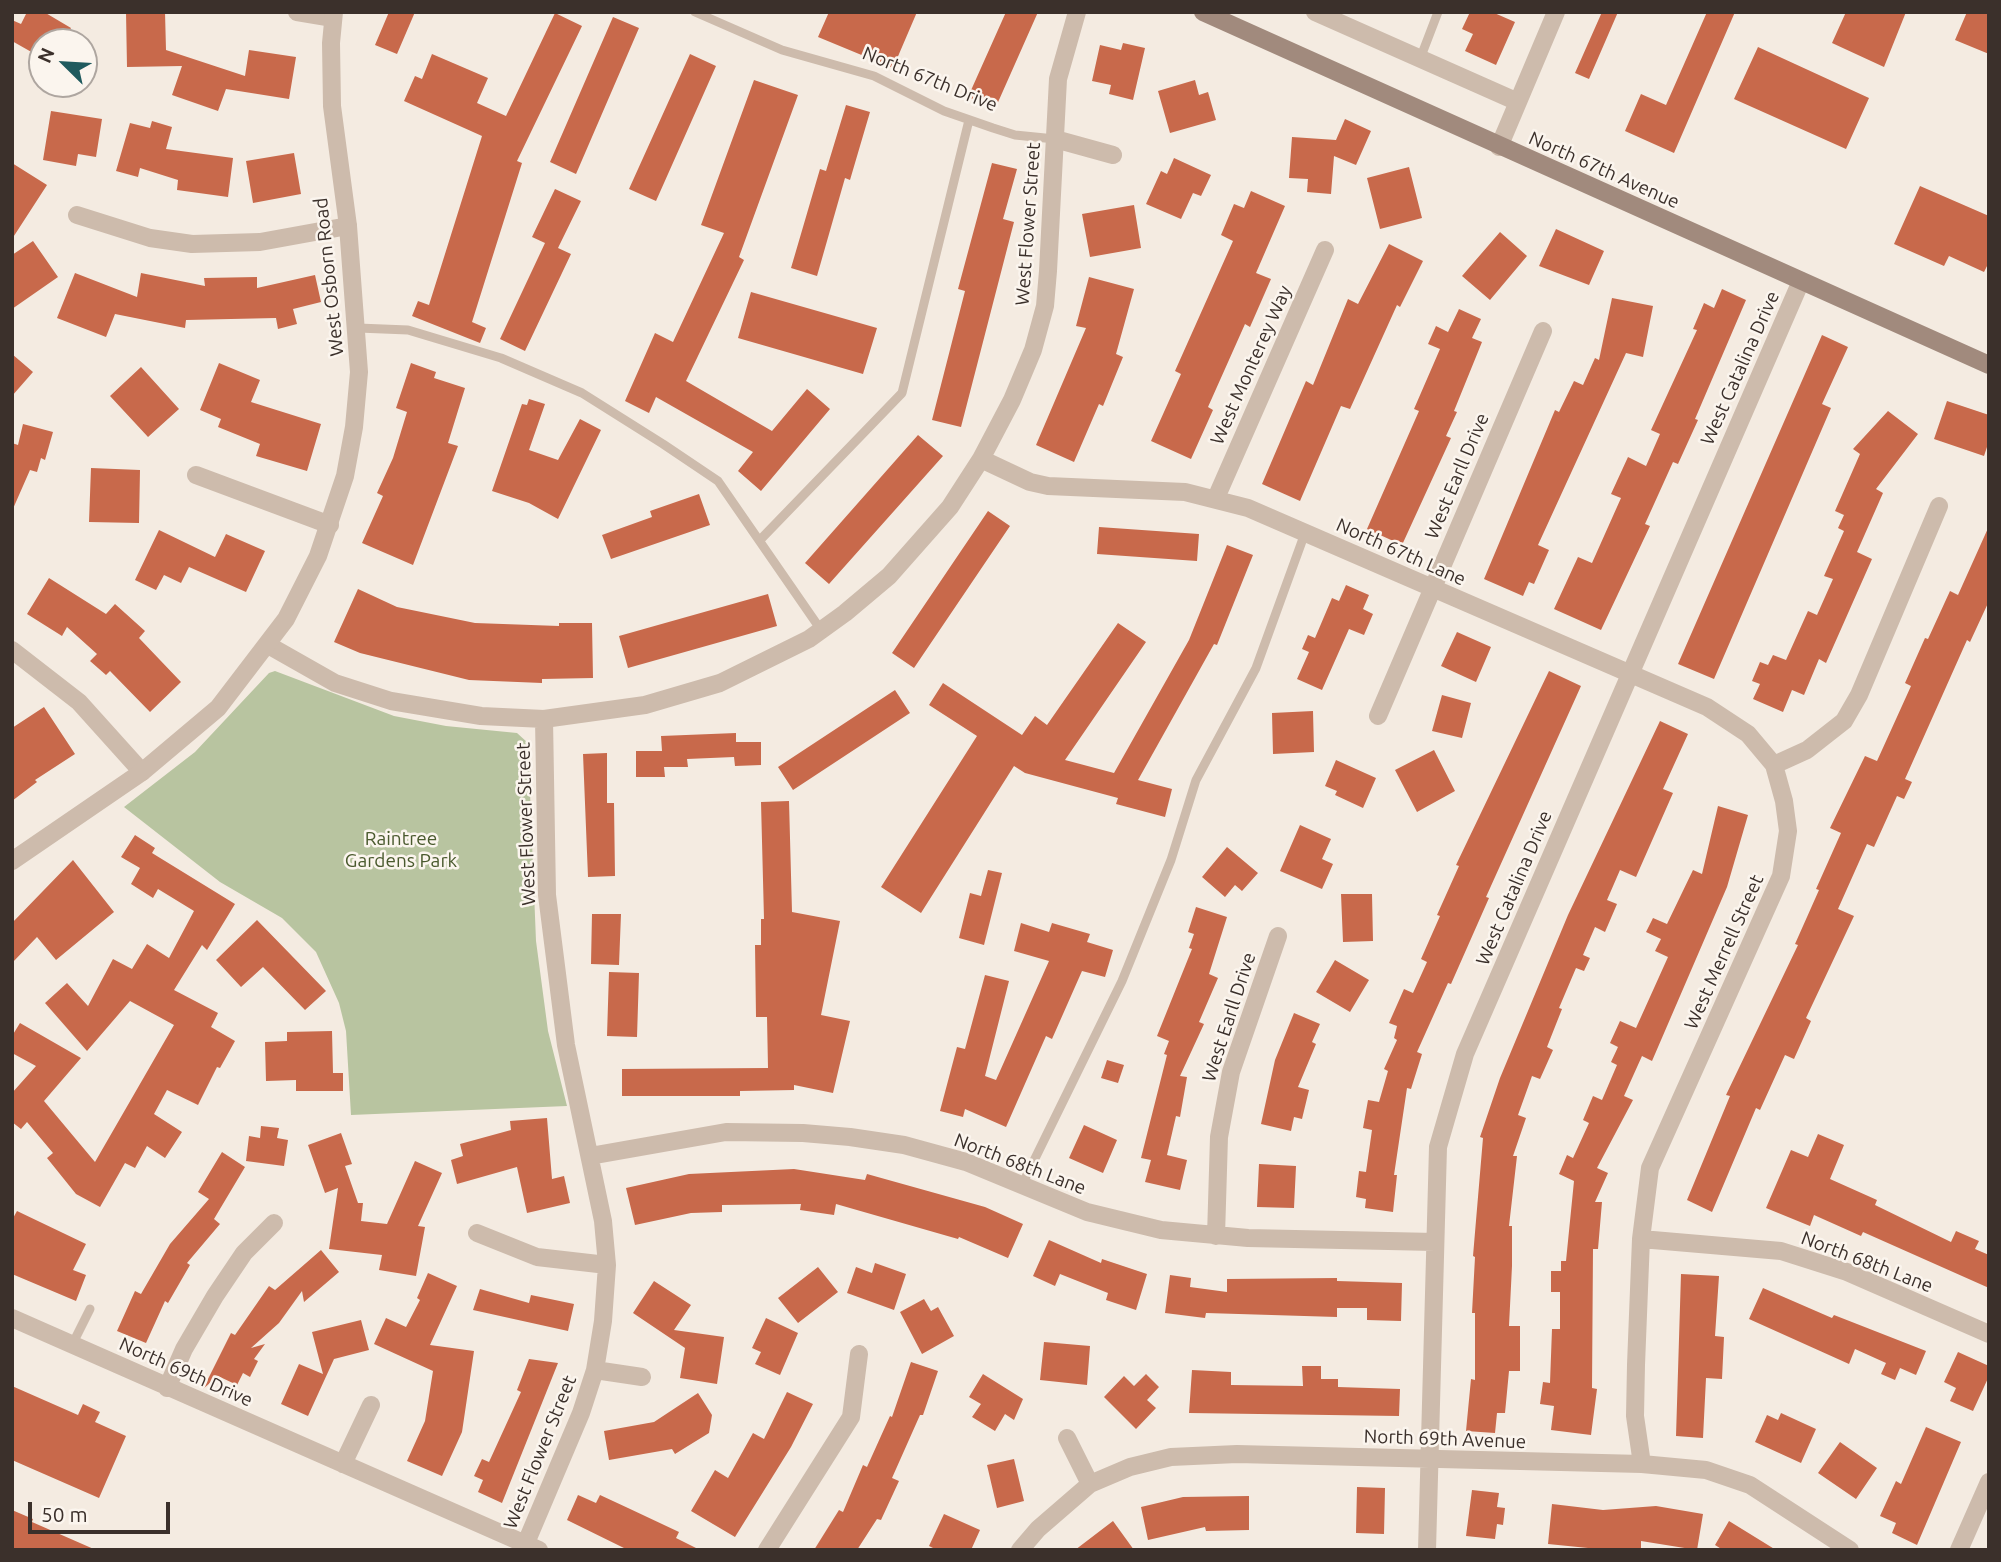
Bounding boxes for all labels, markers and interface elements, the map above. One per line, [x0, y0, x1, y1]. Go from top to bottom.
north arrow [28, 28, 98, 98]
street label: North 67th Drive [859, 42, 1001, 116]
text: N [33, 44, 59, 66]
street label: North 67th Avenue [1525, 127, 1683, 213]
street label: West Flower Street [1011, 142, 1045, 306]
street label: West Osborn Road [309, 197, 349, 357]
street label: West Monterey Way [1206, 282, 1296, 448]
street label: West Catalina Drive [1696, 288, 1784, 448]
street label: West Earll Drive [1420, 410, 1494, 542]
street label: North 67th Lane [1333, 513, 1469, 591]
street label: West Flower Street [512, 742, 540, 906]
street label: West Catalina Drive [1471, 807, 1557, 969]
park label: Raintree Gardens Park [345, 828, 457, 872]
street label: West Merrell Street [1680, 871, 1768, 1033]
street label: West Earll Drive [1197, 949, 1261, 1085]
street label: North 68th Lane [951, 1128, 1089, 1200]
street label: North 68th Lane [1798, 1226, 1936, 1298]
street label: North 69th Drive [116, 1332, 256, 1412]
street label: West Flower Street [499, 1372, 581, 1532]
street label: North 69th Avenue [1363, 1425, 1527, 1453]
scale bar [32, 1488, 173, 1532]
text: 50 m [41, 1502, 88, 1526]

